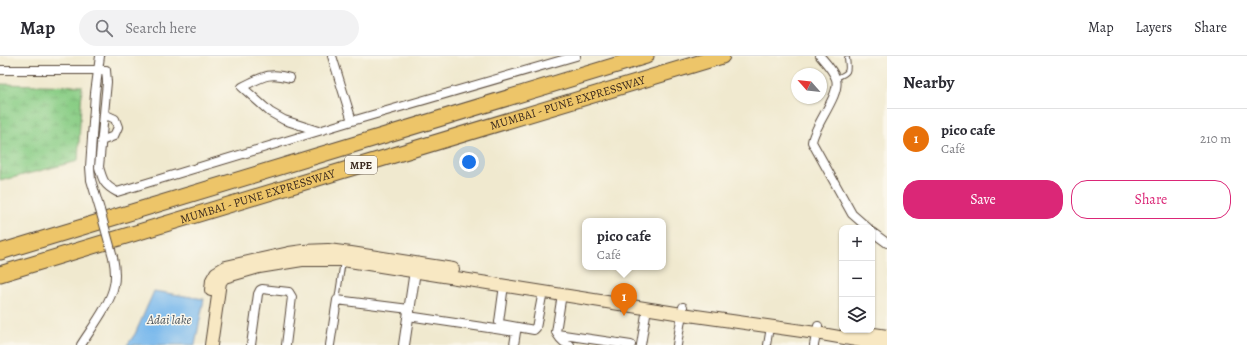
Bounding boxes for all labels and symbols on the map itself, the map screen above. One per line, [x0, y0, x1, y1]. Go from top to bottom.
north arrow [791, 68, 827, 104]
street label: MUMBAI - PUNE EXPRESSWAY [488, 71, 648, 134]
your location [459, 152, 479, 172]
road number: MPE [345, 156, 377, 174]
street label: MUMBAI - PUNE EXPRESSWAY [178, 165, 338, 227]
pin: 1 [611, 283, 637, 316]
water label: Adai lake [146, 311, 191, 328]

